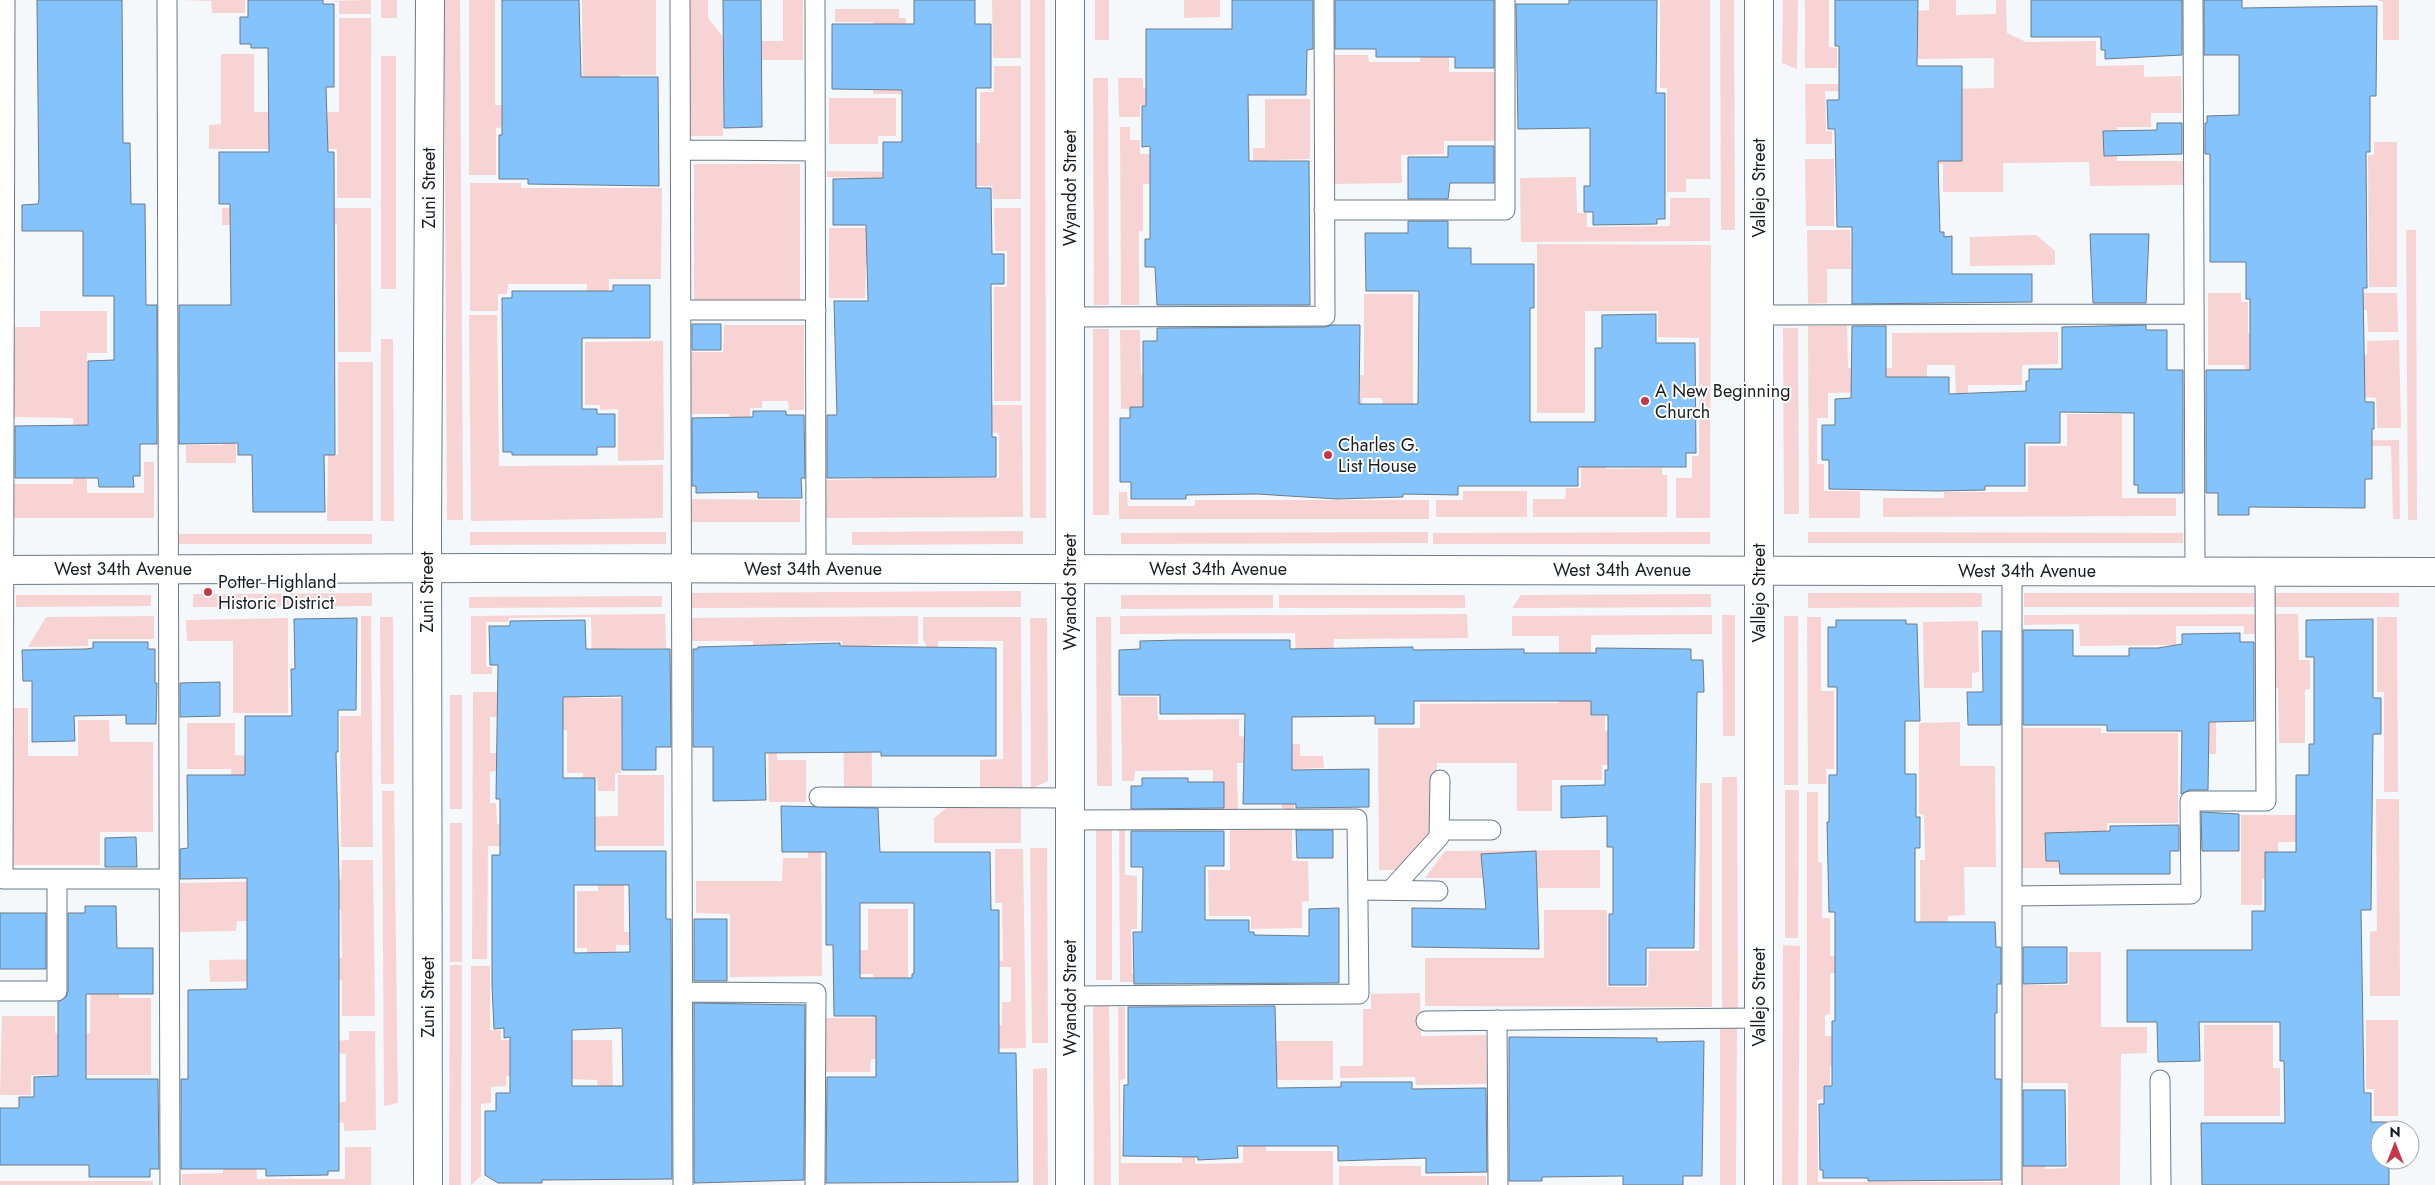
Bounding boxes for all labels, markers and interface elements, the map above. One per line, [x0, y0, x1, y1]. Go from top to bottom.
street label: Wyandot Street [1057, 129, 1083, 246]
street label: Vallejo Street [1746, 138, 1772, 237]
street label: Zuni Street [416, 147, 442, 229]
place label: A New Beginning Church [1655, 378, 1790, 425]
marker: A New Beginning Church [1639, 395, 1651, 407]
place label: Charles G. List House [1338, 432, 1420, 479]
marker: Charles G. List House [1322, 449, 1334, 461]
street label: Wyandot Street [1057, 533, 1083, 650]
street label: Vallejo Street [1746, 543, 1772, 642]
street label: Zuni Street [414, 551, 440, 633]
street label: West 34th Avenue [54, 556, 192, 582]
street label: West 34th Avenue [744, 556, 882, 582]
street label: West 34th Avenue [1149, 556, 1287, 582]
street label: West 34th Avenue [1553, 557, 1691, 583]
street label: West 34th Avenue [1958, 558, 2096, 584]
place label: Potter Highland Historic District [218, 569, 336, 616]
marker: Potter Highland Historic District [202, 586, 214, 598]
street label: Wyandot Street [1057, 939, 1083, 1056]
street label: Vallejo Street [1746, 947, 1772, 1046]
street label: Zuni Street [415, 956, 441, 1038]
north arrow [2370, 1120, 2420, 1170]
text: N [2389, 1122, 2401, 1142]

